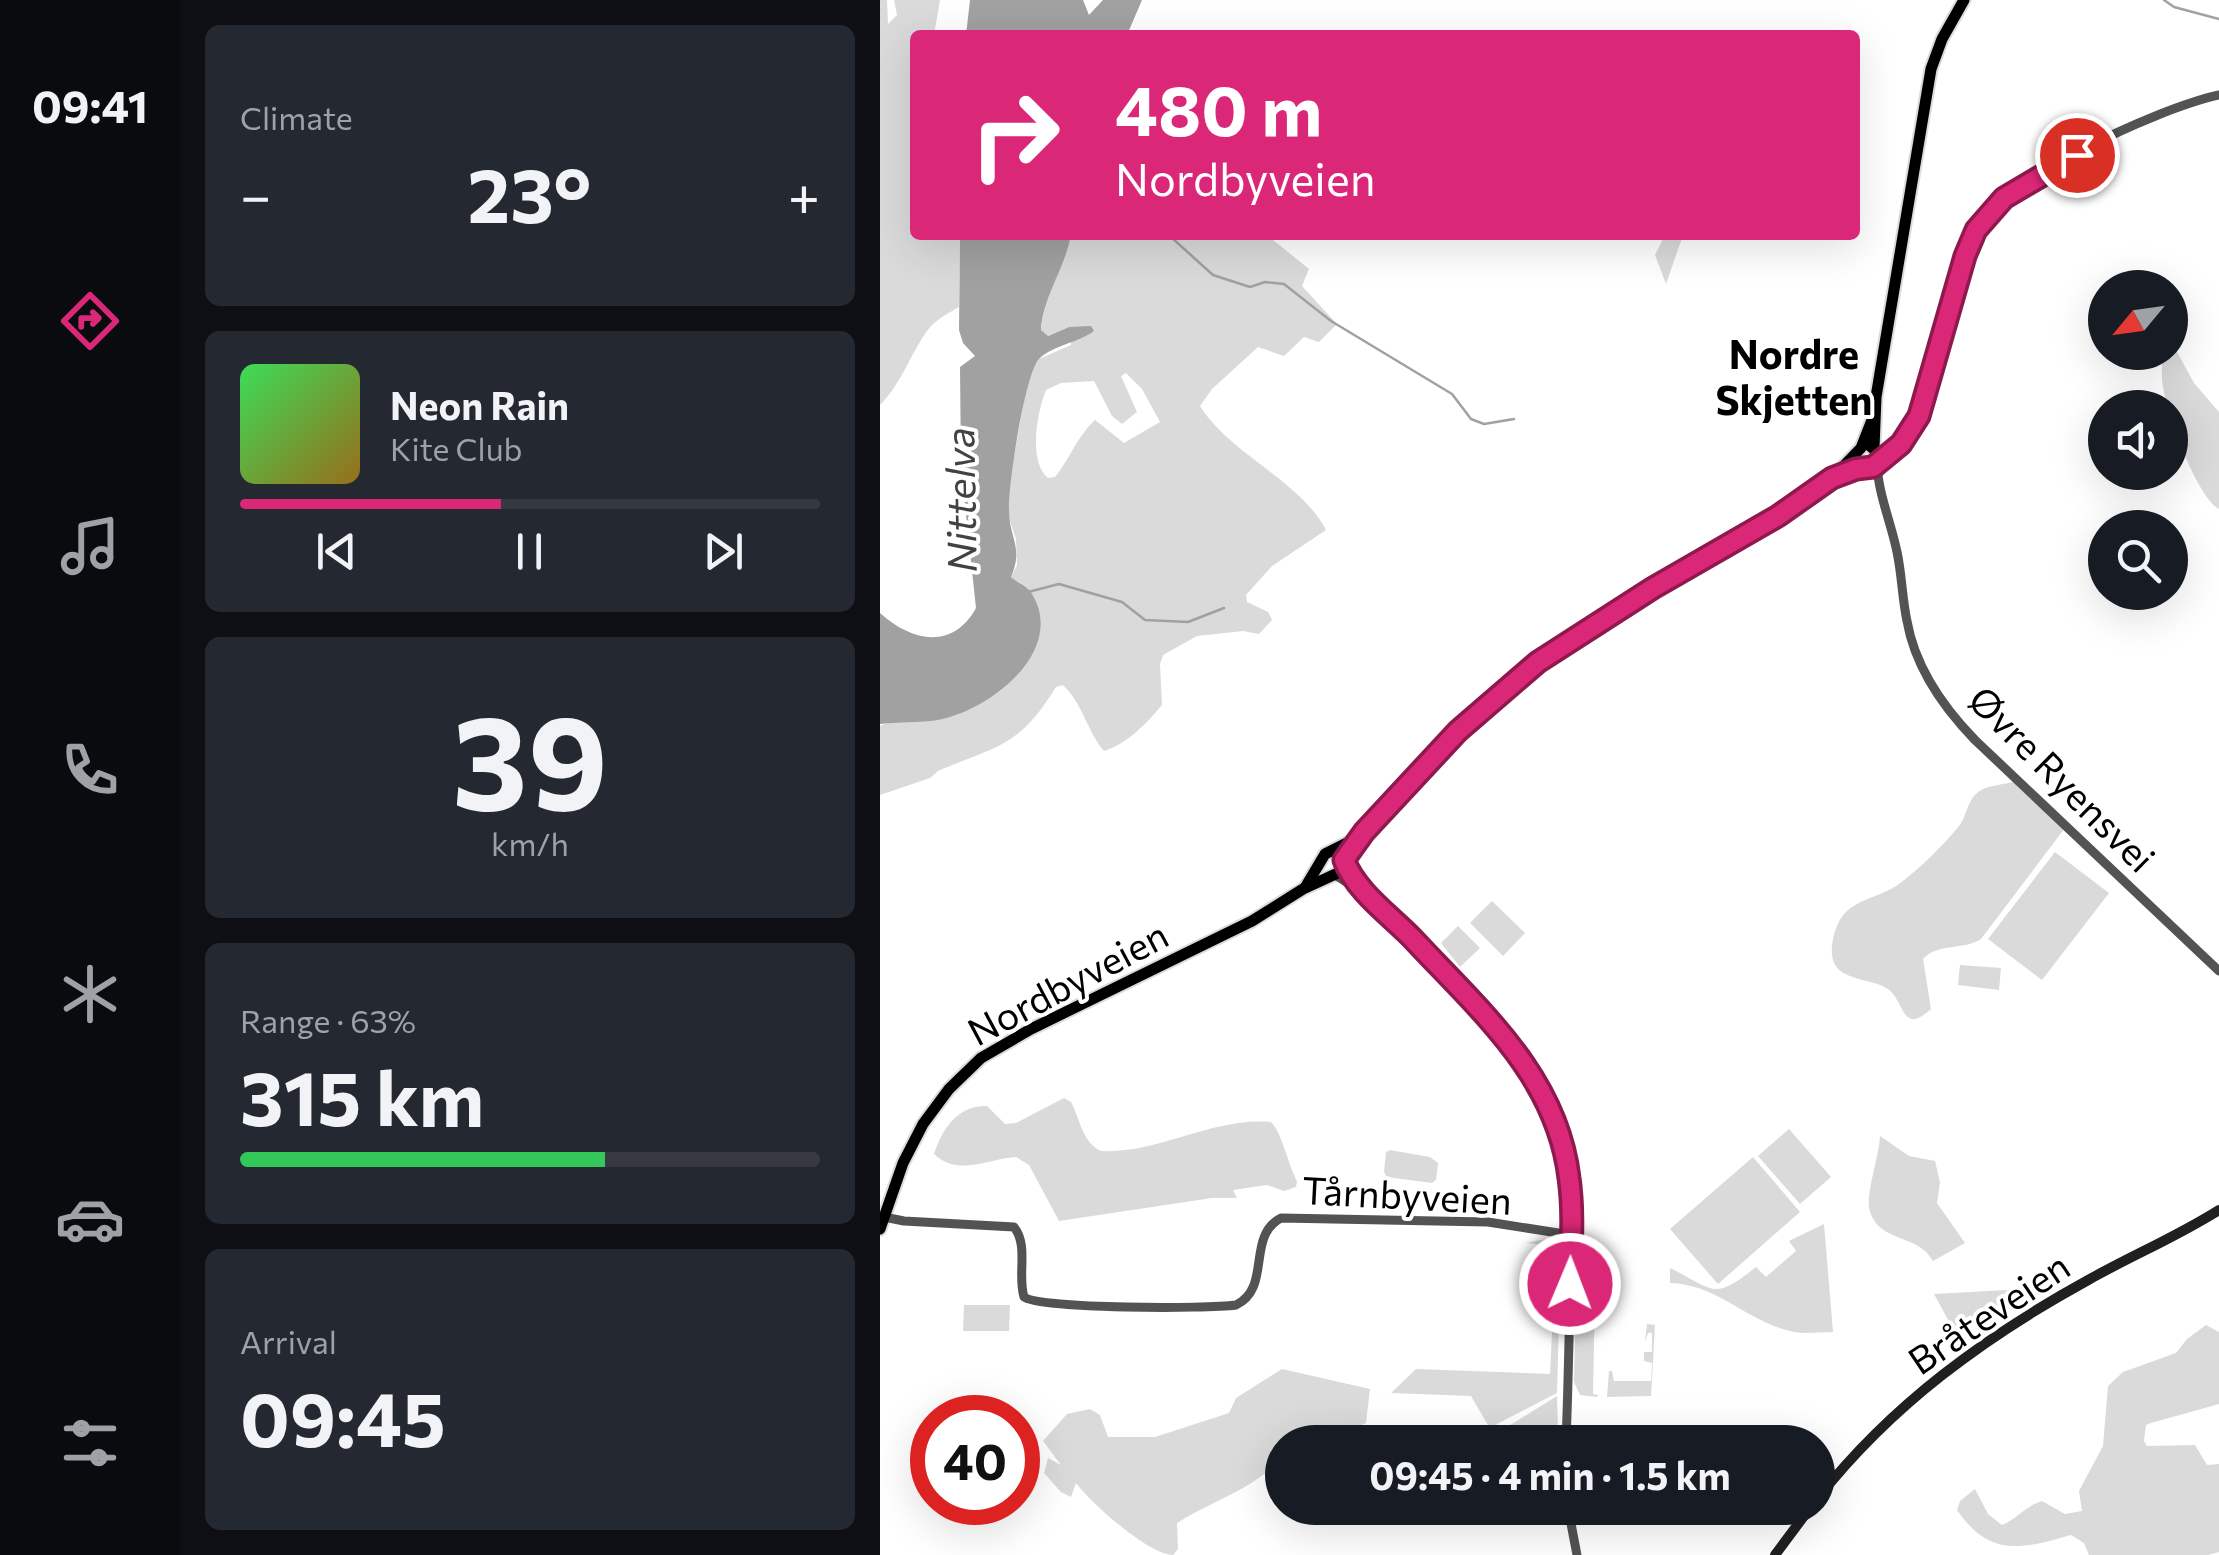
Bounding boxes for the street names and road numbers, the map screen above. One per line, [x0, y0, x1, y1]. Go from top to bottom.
street label: Øvre Ryensvei [1960, 675, 2166, 881]
street label: Nordbyveien [959, 910, 1175, 1054]
street label: Tårnbyveien [1301, 1165, 1513, 1223]
street label: Bråteveien [1898, 1241, 2078, 1383]

